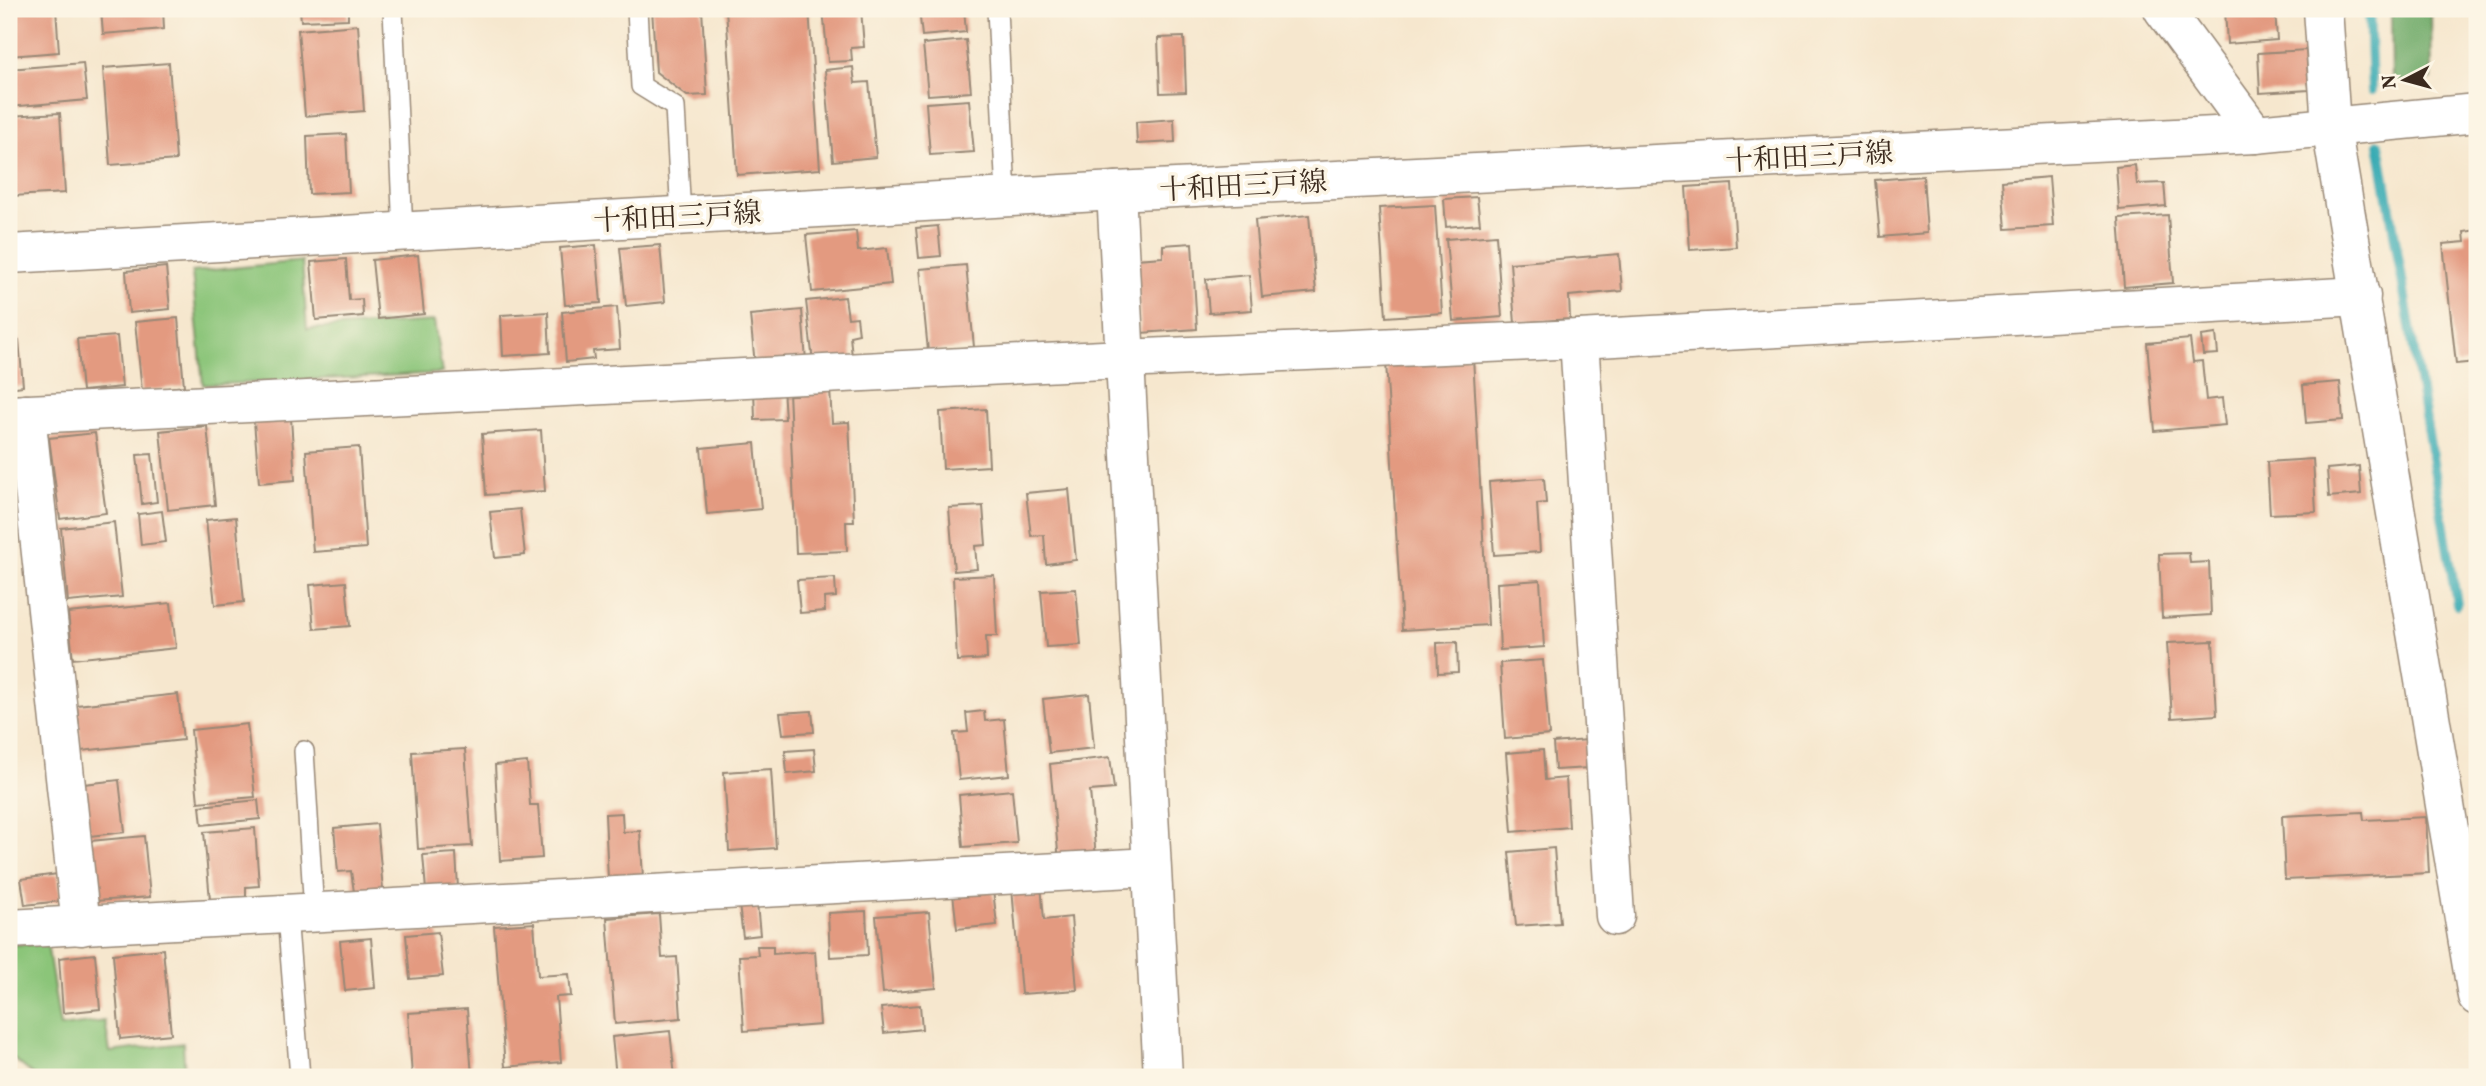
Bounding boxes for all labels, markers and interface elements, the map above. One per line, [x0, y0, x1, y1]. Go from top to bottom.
north arrow [2370, 46, 2440, 116]
text: N [2376, 73, 2404, 90]
street label: 十和田三戸線 [1724, 135, 1894, 182]
street label: 十和田三戸線 [1158, 164, 1328, 211]
street label: 十和田三戸線 [592, 195, 762, 242]

